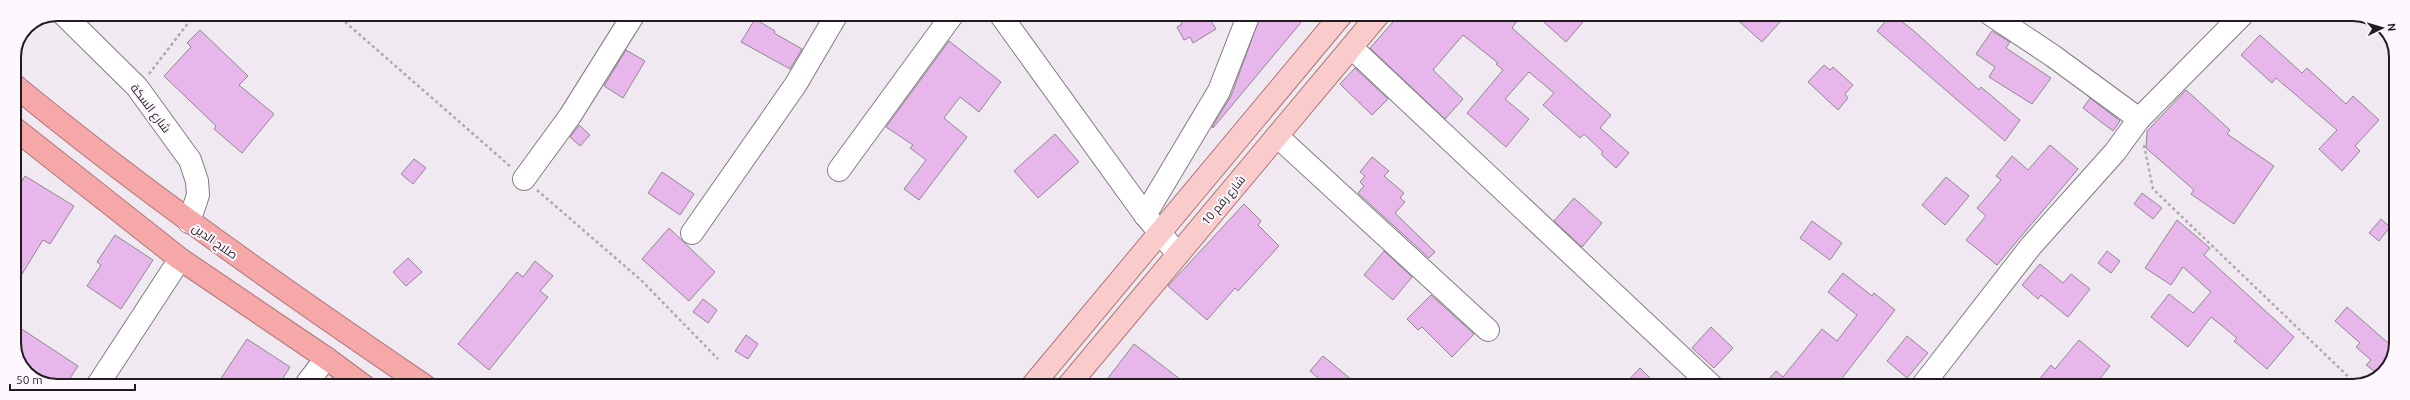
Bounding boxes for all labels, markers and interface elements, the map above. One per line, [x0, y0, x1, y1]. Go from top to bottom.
north arrow [2362, 8, 2402, 48]
text: N [2386, 23, 2398, 32]
street label: شارع السكة [127, 81, 174, 136]
street label: شارع رقم 10 [1199, 173, 1249, 229]
street label: صلاح الدين [189, 221, 240, 263]
scale bar [10, 366, 135, 392]
text: 50 m [16, 373, 43, 386]

